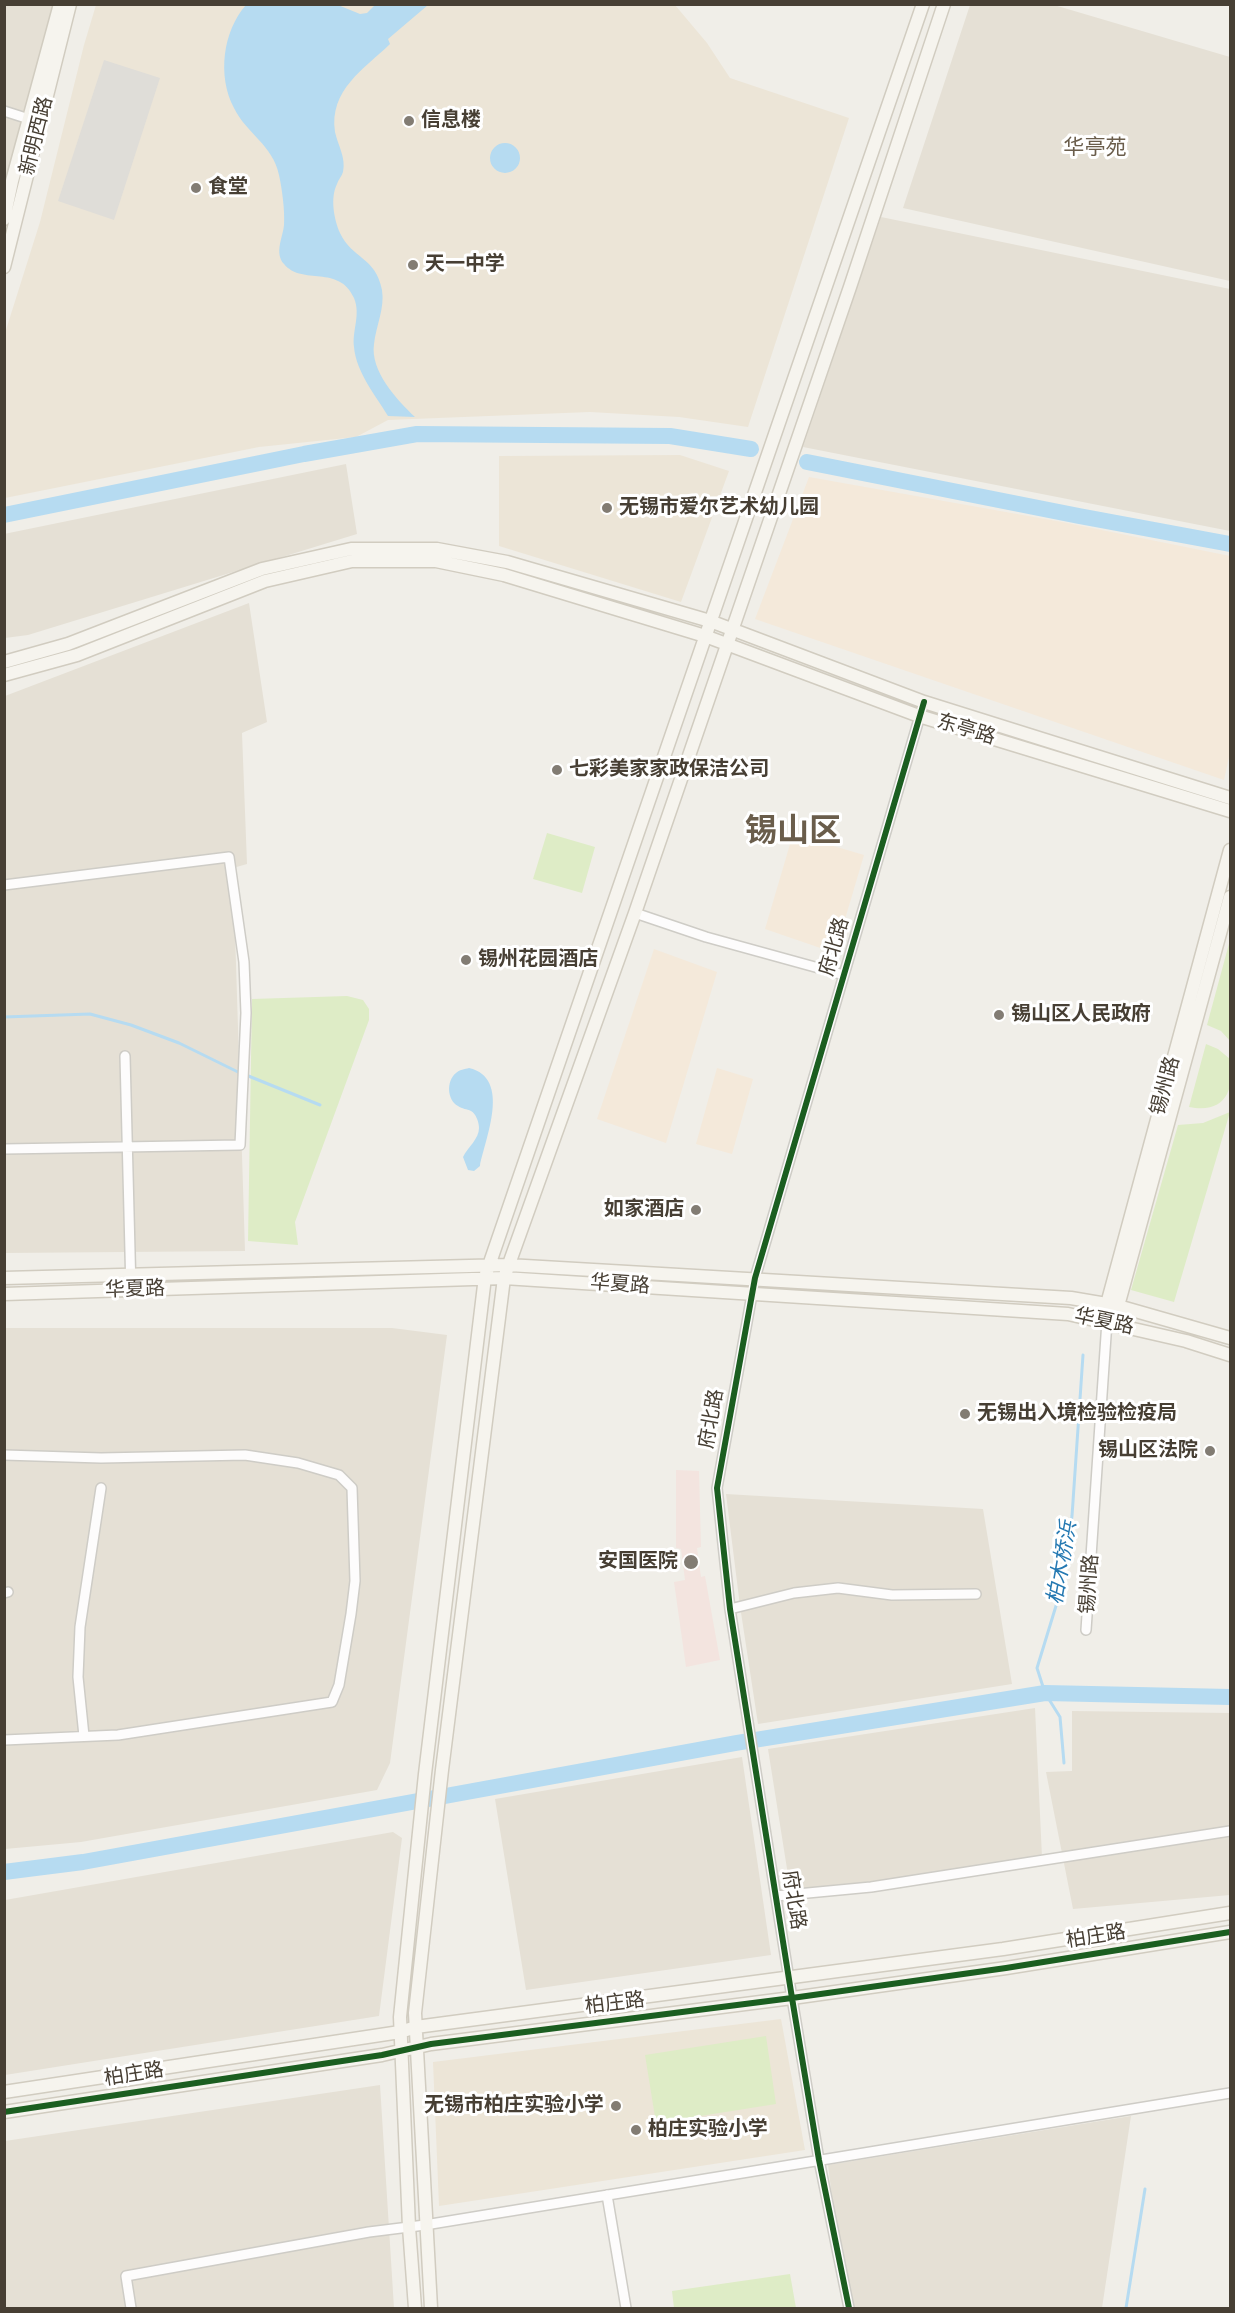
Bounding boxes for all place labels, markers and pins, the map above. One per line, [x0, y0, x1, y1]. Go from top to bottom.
place label: 信息楼 [421, 109, 481, 133]
marker: 信息楼 [402, 114, 416, 128]
place label: 食堂 [208, 176, 248, 200]
marker: 食堂 [189, 181, 203, 195]
place label: 天一中学 [425, 253, 505, 277]
marker: 天一中学 [406, 258, 420, 272]
place label: 无锡市爱尔艺术幼儿园 [619, 496, 819, 520]
marker: 无锡市爱尔艺术幼儿园 [600, 501, 614, 515]
place label: 七彩美家家政保洁公司 [569, 758, 769, 782]
marker: 七彩美家家政保洁公司 [550, 763, 564, 777]
place label: 锡州花园酒店 [478, 948, 598, 972]
marker: 锡州花园酒店 [459, 953, 473, 967]
place label: 锡山区人民政府 [1011, 1003, 1151, 1027]
marker: 锡山区人民政府 [992, 1008, 1006, 1022]
place label: 如家酒店 [604, 1198, 684, 1222]
marker: 如家酒店 [689, 1203, 703, 1217]
place label: 无锡出入境检验检疫局 [977, 1402, 1177, 1426]
marker: 无锡出入境检验检疫局 [958, 1407, 972, 1421]
place label: 锡山区法院 [1098, 1439, 1198, 1463]
marker: 锡山区法院 [1203, 1444, 1217, 1458]
place label: 安国医院 [598, 1550, 678, 1574]
marker: 安国医院 [682, 1553, 700, 1571]
place label: 无锡市柏庄实验小学 [424, 2094, 604, 2118]
marker: 无锡市柏庄实验小学 [609, 2099, 623, 2113]
place label: 柏庄实验小学 [648, 2118, 768, 2142]
marker: 柏庄实验小学 [629, 2123, 643, 2137]

